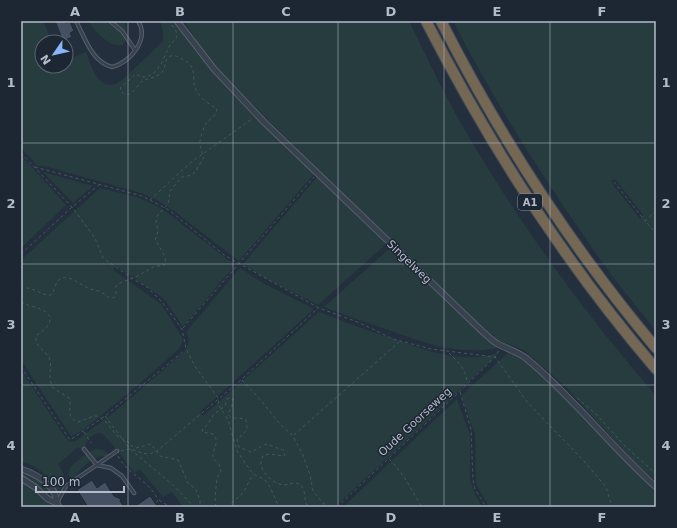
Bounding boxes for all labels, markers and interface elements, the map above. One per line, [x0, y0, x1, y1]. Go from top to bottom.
text: A [70, 4, 80, 19]
text: B [175, 4, 185, 19]
text: C [281, 4, 291, 19]
text: D [386, 4, 397, 19]
text: E [493, 4, 501, 19]
text: F [598, 4, 606, 19]
north arrow [34, 34, 74, 74]
text: N [38, 52, 54, 67]
text: 1 [6, 75, 16, 90]
text: 1 [661, 75, 671, 90]
road number: A1 [518, 194, 542, 210]
text: 2 [6, 196, 16, 211]
text: 2 [661, 196, 671, 211]
street label: Singelweg [384, 238, 434, 286]
text: 3 [6, 317, 16, 332]
text: 3 [661, 317, 671, 332]
street label: Oude Goorseweg [376, 385, 454, 459]
text: 4 [6, 438, 16, 453]
text: 4 [661, 438, 671, 453]
scale bar [36, 468, 124, 494]
text: 100 m [42, 475, 80, 489]
text: A [70, 510, 80, 525]
text: B [175, 510, 185, 525]
text: C [281, 510, 291, 525]
text: D [386, 510, 397, 525]
text: E [493, 510, 501, 525]
text: F [598, 510, 606, 525]

